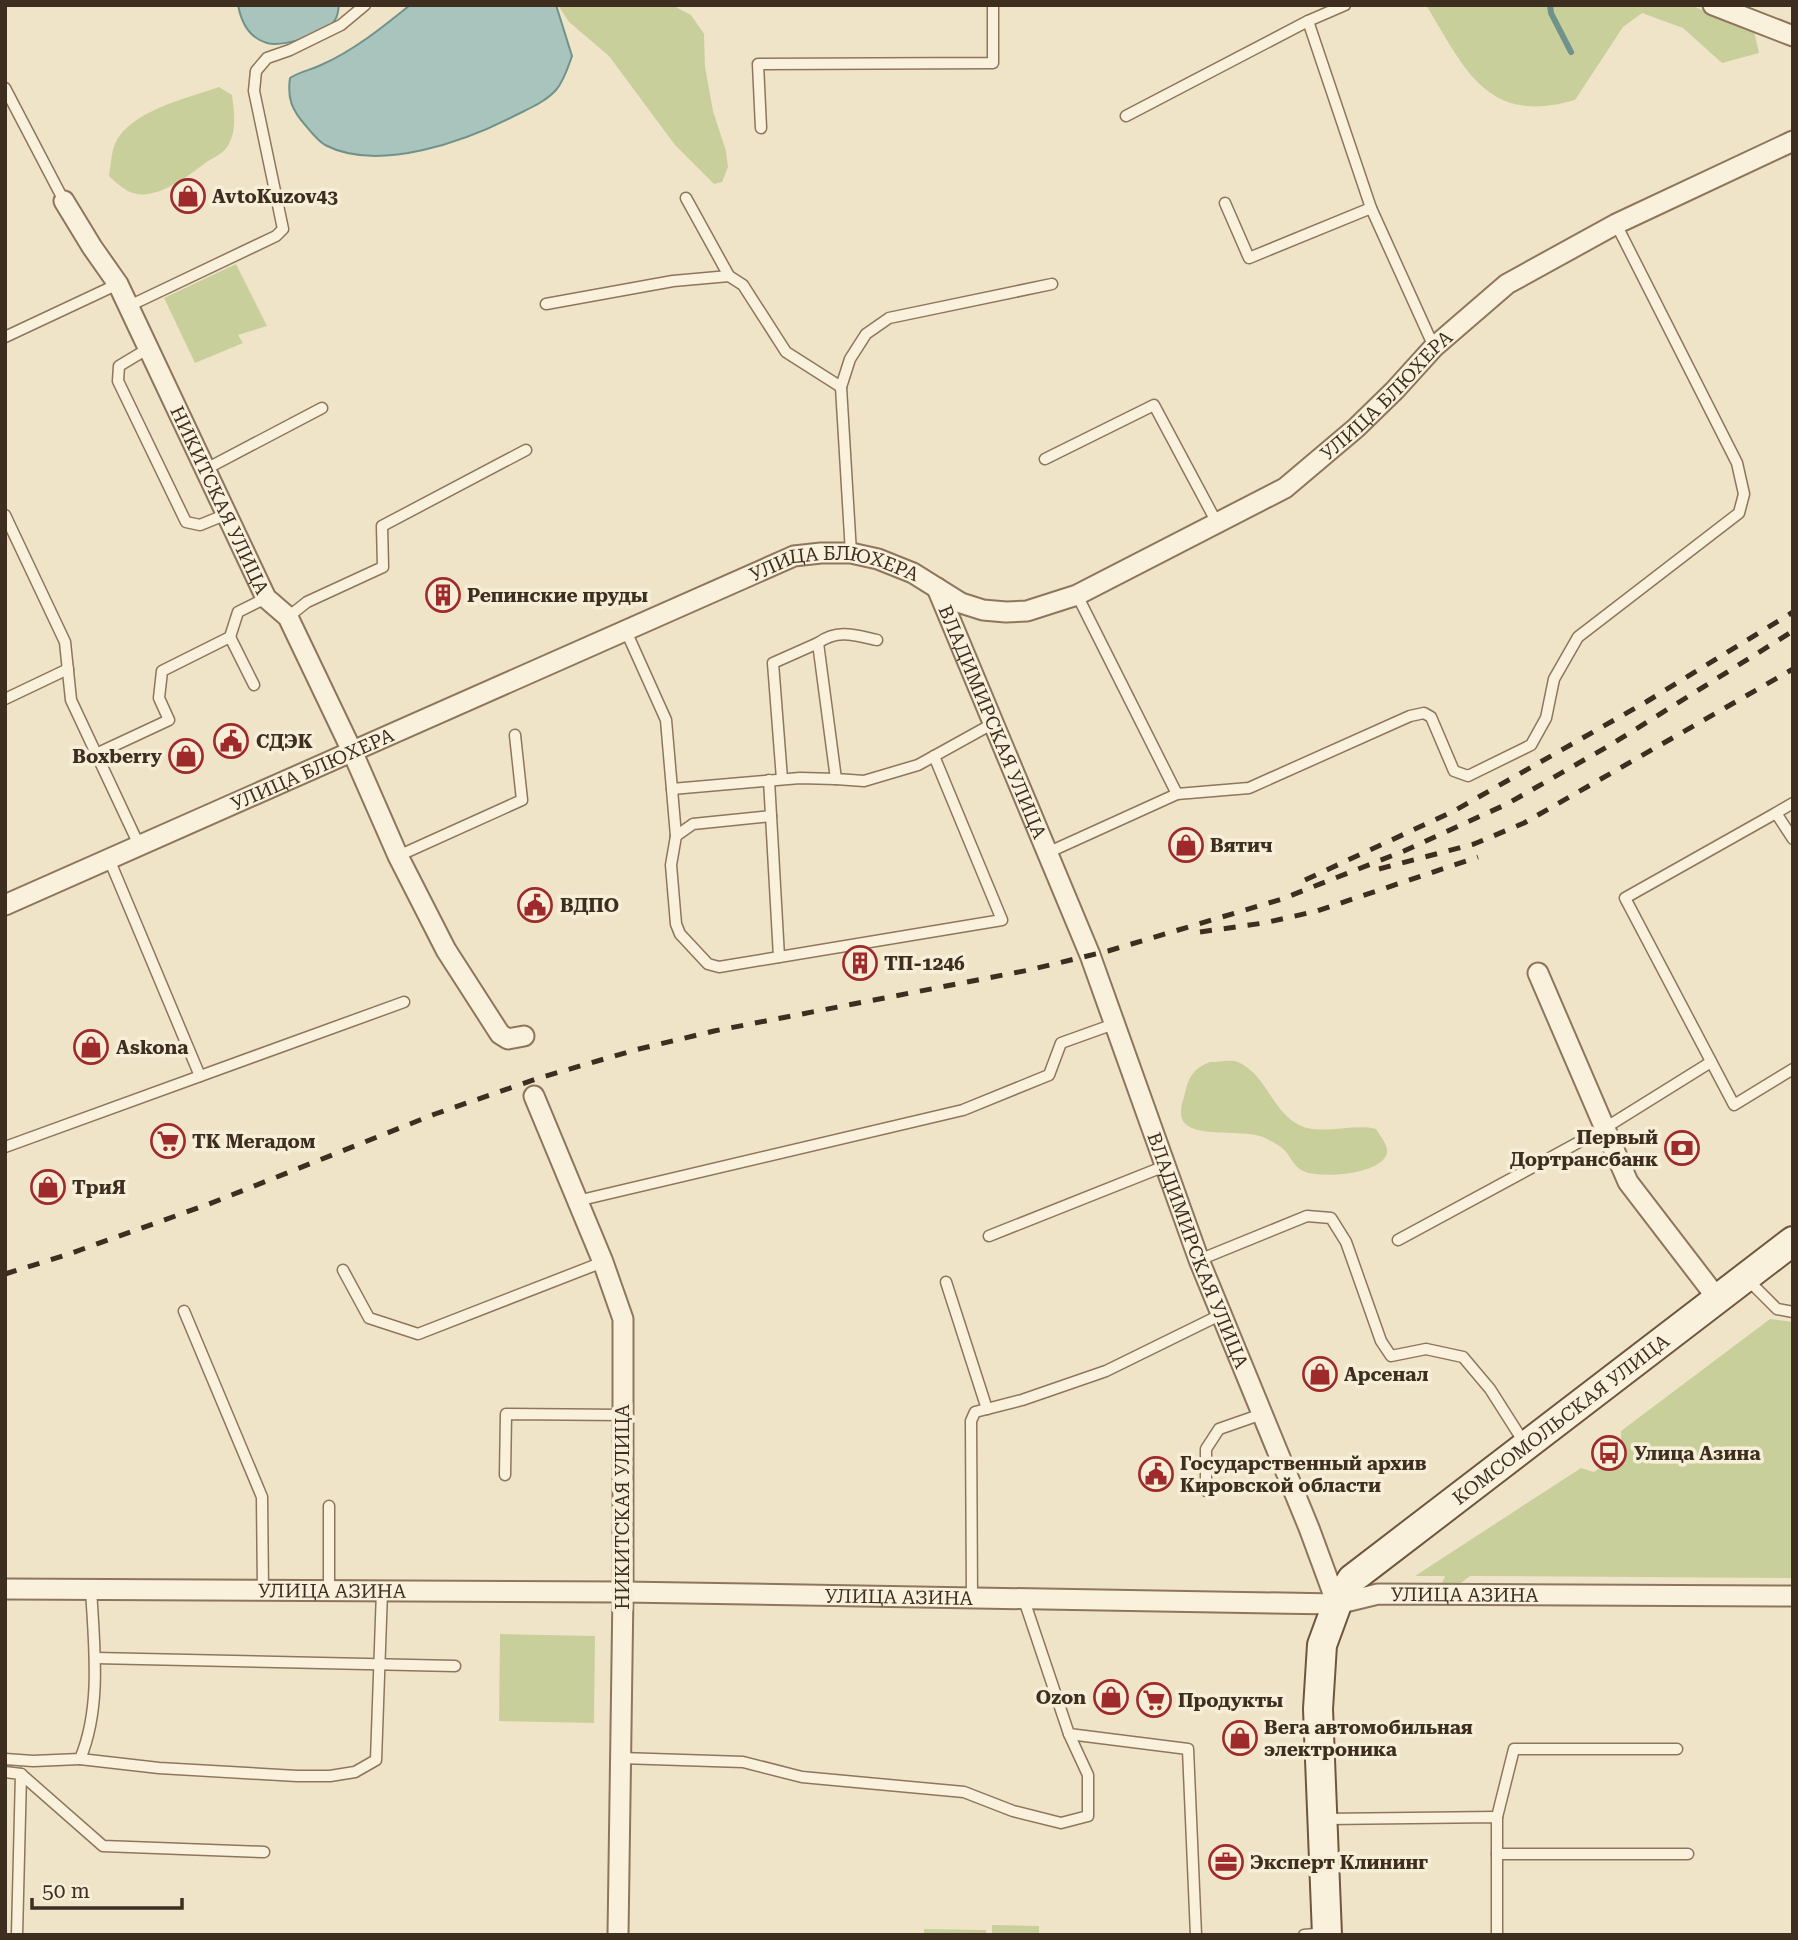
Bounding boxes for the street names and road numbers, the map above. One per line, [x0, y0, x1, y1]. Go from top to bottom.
street label: УЛИЦА БЛЮХЕРА [1315, 325, 1457, 465]
street label: НИКИТСКАЯ УЛИЦА [166, 402, 274, 599]
street label: УЛИЦА БЛЮХЕРА [747, 567, 923, 593]
street label: ВЛАДИМИРСКАЯ УЛИЦА [934, 602, 1052, 843]
street label: УЛИЦА БЛЮХЕРА [227, 723, 398, 815]
street label: ВЛАДИМИРСКАЯ УЛИЦА [1143, 1129, 1254, 1372]
street label: КОМСОМОЛЬСКАЯ УЛИЦА [1448, 1328, 1674, 1509]
street label: НИКИТСКАЯ УЛИЦА [611, 1404, 634, 1610]
street label: УЛИЦА АЗИНА [258, 1579, 407, 1602]
street label: УЛИЦА АЗИНА [1391, 1583, 1539, 1606]
street label: УЛИЦА АЗИНА [825, 1584, 974, 1609]

